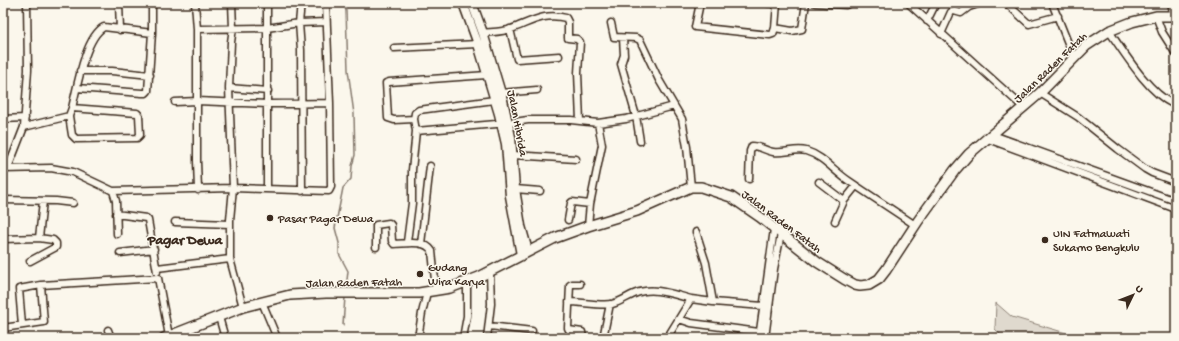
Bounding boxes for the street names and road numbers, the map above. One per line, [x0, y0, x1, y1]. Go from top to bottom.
street label: Jalan Raden Fatah [1012, 30, 1091, 107]
street label: Jalan Hibrida [503, 89, 529, 158]
street label: Jalan Raden Fatah [738, 188, 824, 258]
street label: Jalan Raden Fatah [306, 276, 403, 292]

